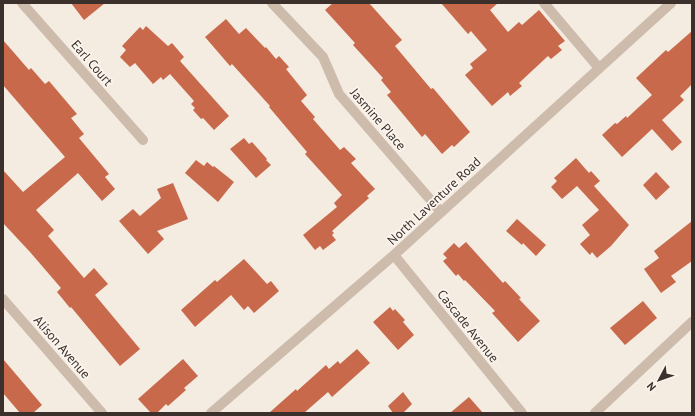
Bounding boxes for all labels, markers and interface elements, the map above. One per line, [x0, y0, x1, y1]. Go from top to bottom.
street label: Earl Court [67, 37, 117, 90]
street label: Jasmine Place [346, 84, 410, 153]
street label: North Laventure Road [384, 153, 484, 249]
street label: Cascade Avenue [433, 286, 503, 366]
street label: Alison Avenue [30, 312, 94, 382]
north arrow [639, 360, 679, 400]
text: N [644, 379, 659, 394]

